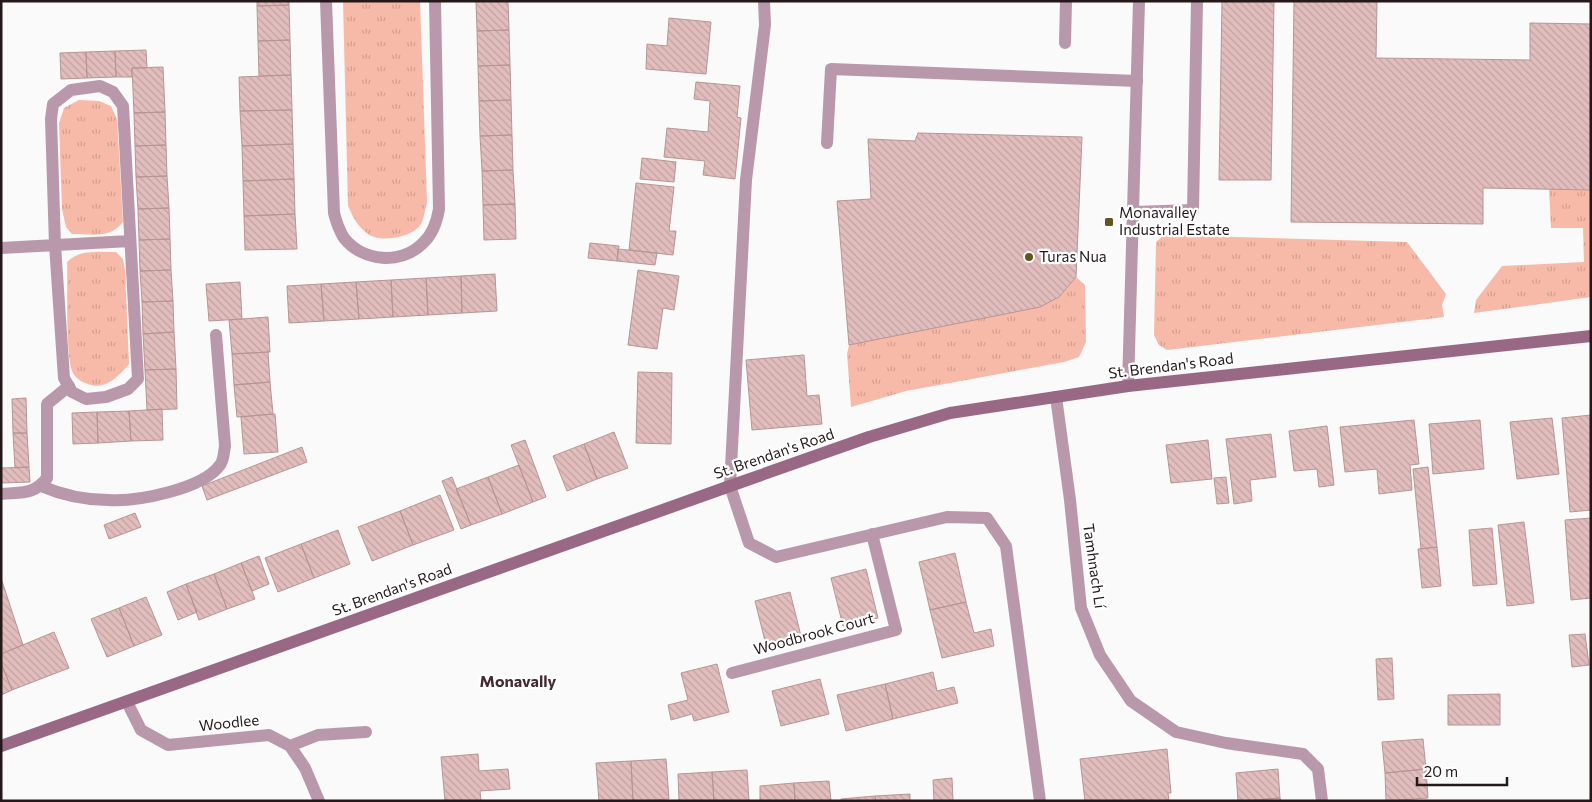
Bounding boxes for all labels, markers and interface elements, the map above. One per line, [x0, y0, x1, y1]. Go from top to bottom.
place label: Monavalley Industrial Estate [1119, 203, 1230, 238]
marker: Monavalley Industrial Estate [1103, 216, 1115, 228]
place label: Turas Nua [1039, 247, 1107, 265]
marker: Turas Nua [1023, 251, 1035, 263]
street label: St. Brendan's Road [1107, 348, 1235, 382]
street label: St. Brendan's Road [711, 424, 836, 482]
street label: Tamhnach Lí [1080, 522, 1110, 611]
street label: St. Brendan's Road [329, 559, 454, 619]
street label: Woodbrook Court [751, 608, 876, 658]
district label: Monavally [480, 671, 557, 690]
street label: Woodlee [198, 710, 260, 734]
scale bar [1417, 754, 1507, 786]
text: 20 m [1424, 762, 1458, 780]

